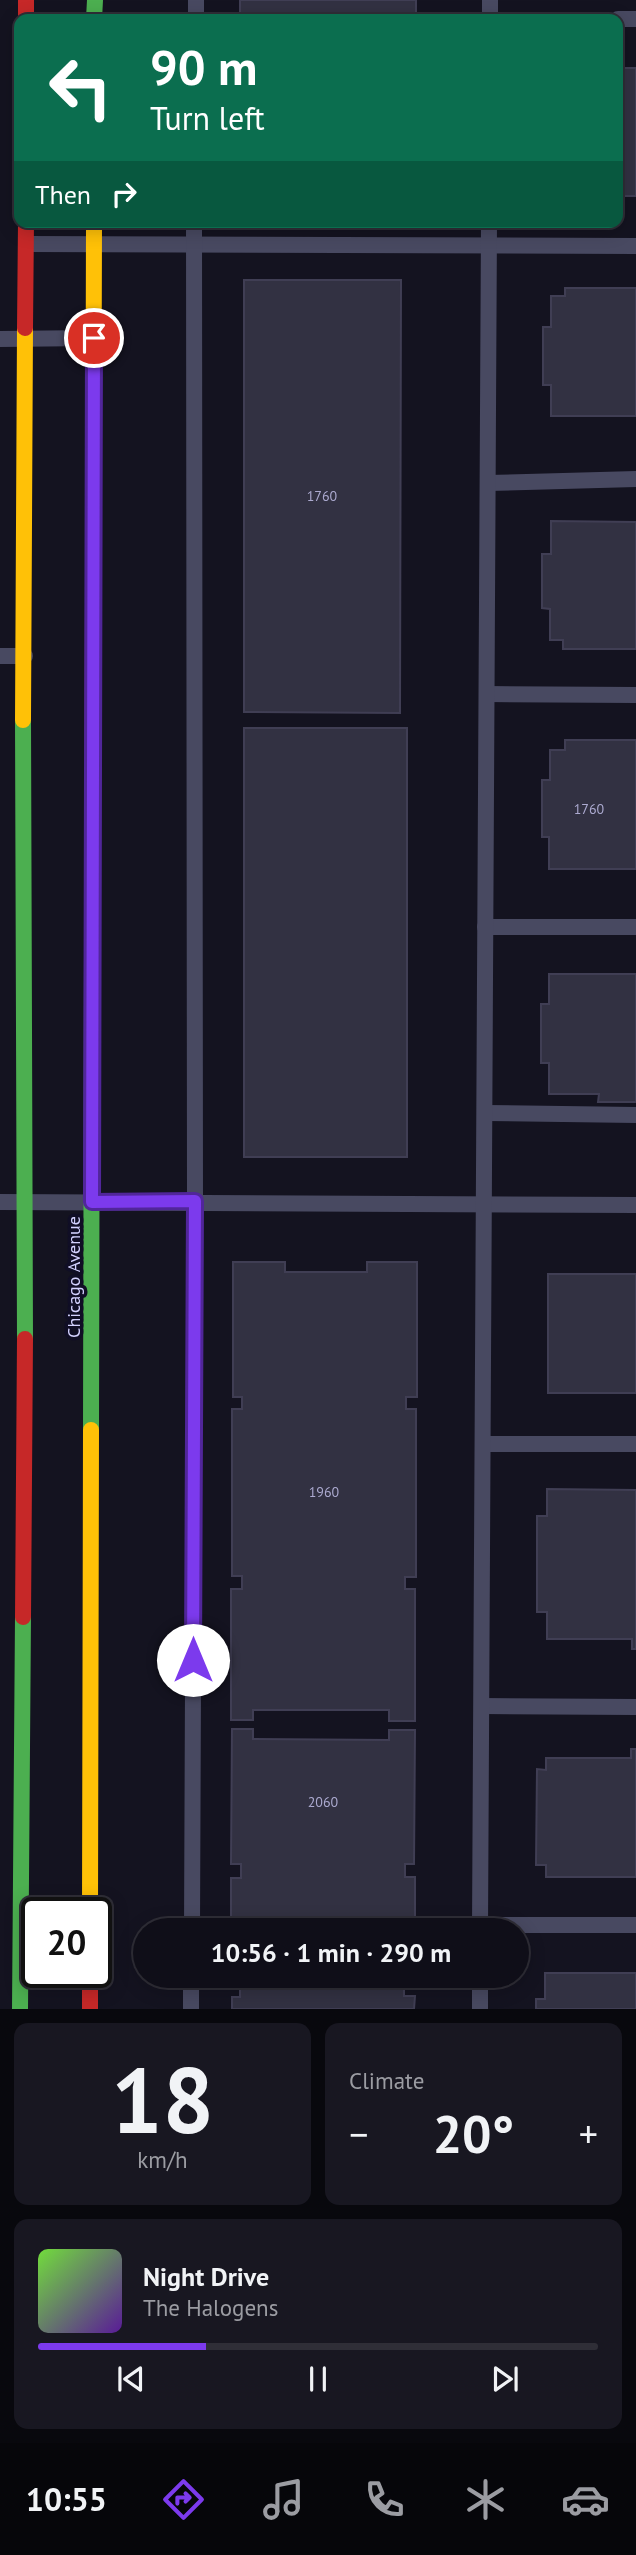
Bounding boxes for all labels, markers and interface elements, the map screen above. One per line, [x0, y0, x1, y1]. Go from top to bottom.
text: 90 m [150, 35, 257, 99]
icon: left [35, 42, 126, 133]
text: Turn left [150, 97, 265, 139]
icon: right [105, 175, 143, 213]
text: Then [35, 178, 91, 211]
pin [64, 308, 124, 368]
icon: arrive [75, 319, 113, 357]
house number: 1760 [307, 487, 338, 505]
house number: 1760 [574, 800, 605, 818]
street label: Chicago Avenue [62, 1216, 85, 1338]
house number: 1960 [309, 1483, 340, 1501]
position arrow [156, 1623, 230, 1697]
house number: 2060 [308, 1793, 339, 1811]
speed limit sign: 20 [21, 1897, 112, 1988]
text: 10:56 · 1 min · 290 m [211, 1936, 451, 1969]
text: 18 [111, 2040, 214, 2158]
text: Climate [349, 2066, 424, 2095]
text: 20° [433, 2100, 514, 2167]
text: − [349, 2109, 368, 2158]
text: + [579, 2109, 598, 2158]
text: km/h [137, 2145, 188, 2174]
text: Night Drive [143, 2260, 269, 2293]
text: The Halogens [143, 2293, 278, 2322]
icon: previous [112, 2360, 150, 2398]
icon: pause [299, 2360, 337, 2398]
icon: next [486, 2360, 524, 2398]
icon: directions [159, 2475, 208, 2524]
icon: music [259, 2475, 308, 2524]
icon: phone [360, 2475, 409, 2524]
icon: climate [461, 2475, 510, 2524]
icon: car [561, 2475, 610, 2524]
text: 10:55 [26, 2478, 107, 2520]

